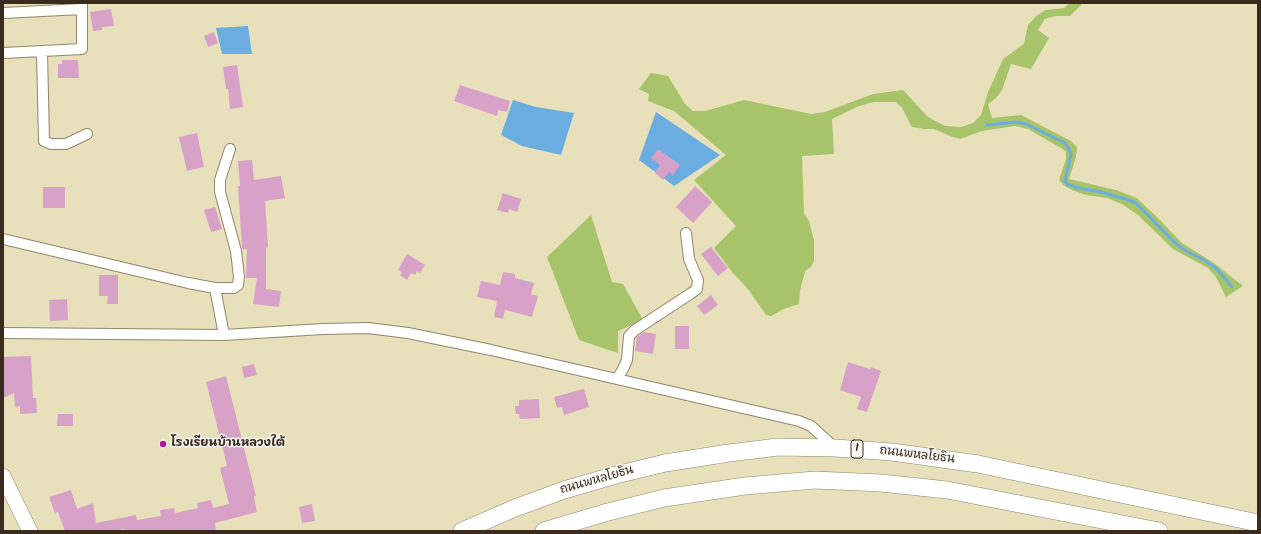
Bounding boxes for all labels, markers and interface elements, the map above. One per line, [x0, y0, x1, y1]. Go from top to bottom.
place label: โรงเรียนบ้านหลวงใต้ [171, 437, 285, 451]
marker: โรงเรียนบ้านหลวงใต้ [158, 439, 168, 449]
road number: 1 [851, 440, 863, 458]
street label: ถนนพหลโยธิน [879, 444, 955, 468]
street label: ถนนพหลโยธิน [559, 464, 635, 498]

